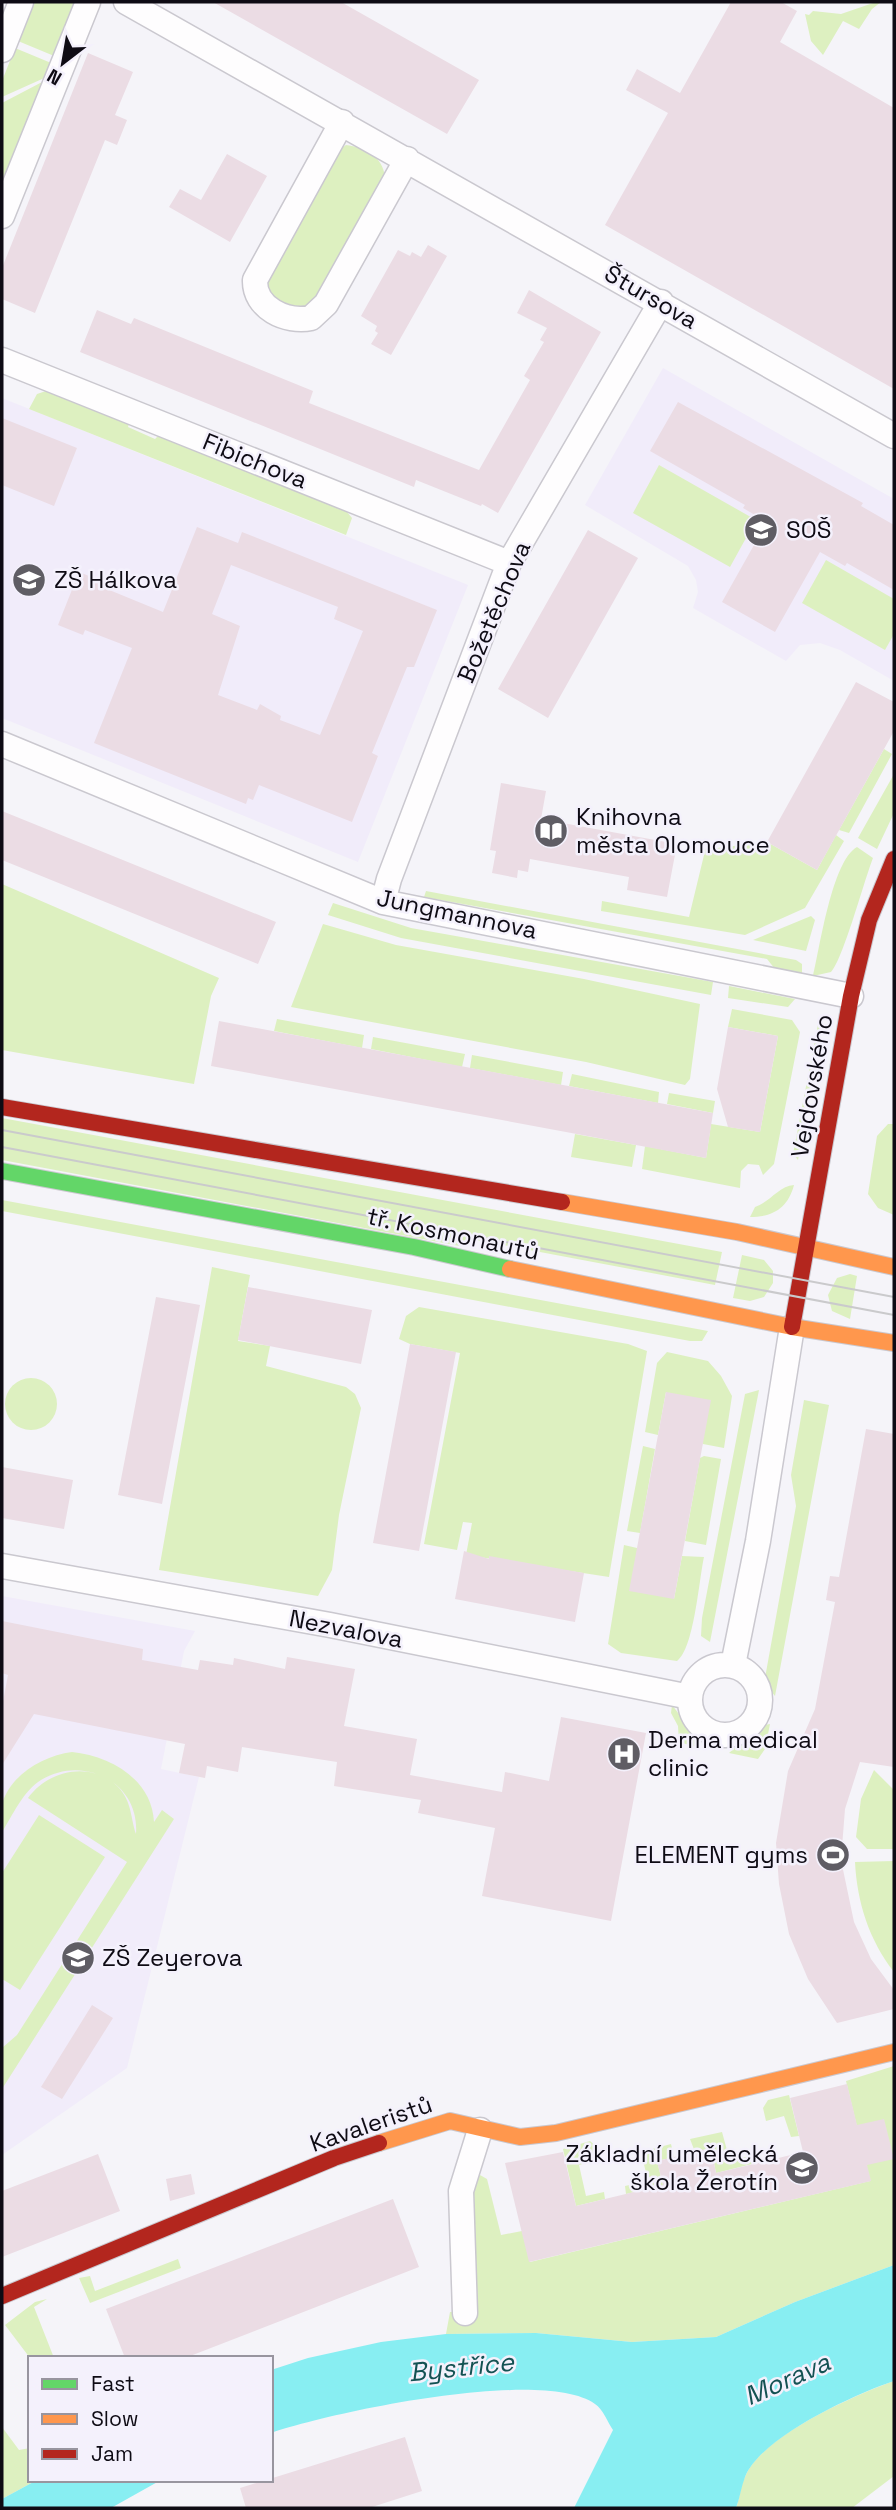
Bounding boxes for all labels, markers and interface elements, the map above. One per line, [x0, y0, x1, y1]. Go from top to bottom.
north arrow [28, 28, 98, 98]
text: N [43, 63, 66, 91]
street label: Štursova [599, 257, 704, 336]
street label: Fibichova [198, 426, 312, 496]
school or university icon: SOŠ [742, 511, 780, 549]
place label: SOŠ [786, 514, 831, 545]
street label: Božetěchova [450, 536, 537, 687]
school or university icon: ZŠ Hálkova [10, 561, 48, 599]
place label: ZŠ Hálkova [54, 564, 177, 595]
place label: Knihovna města Olomouce [576, 801, 770, 860]
library icon: Knihovna města Olomouce [532, 812, 570, 850]
street label: Jungmannova [374, 881, 540, 946]
street label: Vejdovského [784, 1012, 839, 1160]
street label: tř. Kosmonautů [364, 1200, 542, 1267]
street label: Nezvalova [287, 1602, 406, 1655]
place label: Derma medical clinic [648, 1724, 818, 1783]
hospital icon: Derma medical clinic [605, 1735, 643, 1773]
sports icon: ELEMENT gyms [814, 1836, 852, 1874]
place label: ELEMENT gyms [635, 1839, 808, 1870]
school or university icon: ZŠ Zeyerova [59, 1939, 97, 1977]
place label: ZŠ Zeyerova [102, 1942, 243, 1973]
street label: Kavaleristů [306, 2088, 436, 2159]
place label: Základní umělecká škola Žerotín [565, 2138, 778, 2197]
school or university icon: Základní umělecká škola Žerotín [783, 2149, 821, 2187]
water label: Bystřice [407, 2344, 517, 2389]
water label: Morava [739, 2345, 836, 2413]
legend [28, 2356, 273, 2482]
text: Fast [91, 2370, 135, 2397]
text: Slow [91, 2405, 139, 2432]
text: Jam [91, 2440, 133, 2467]

